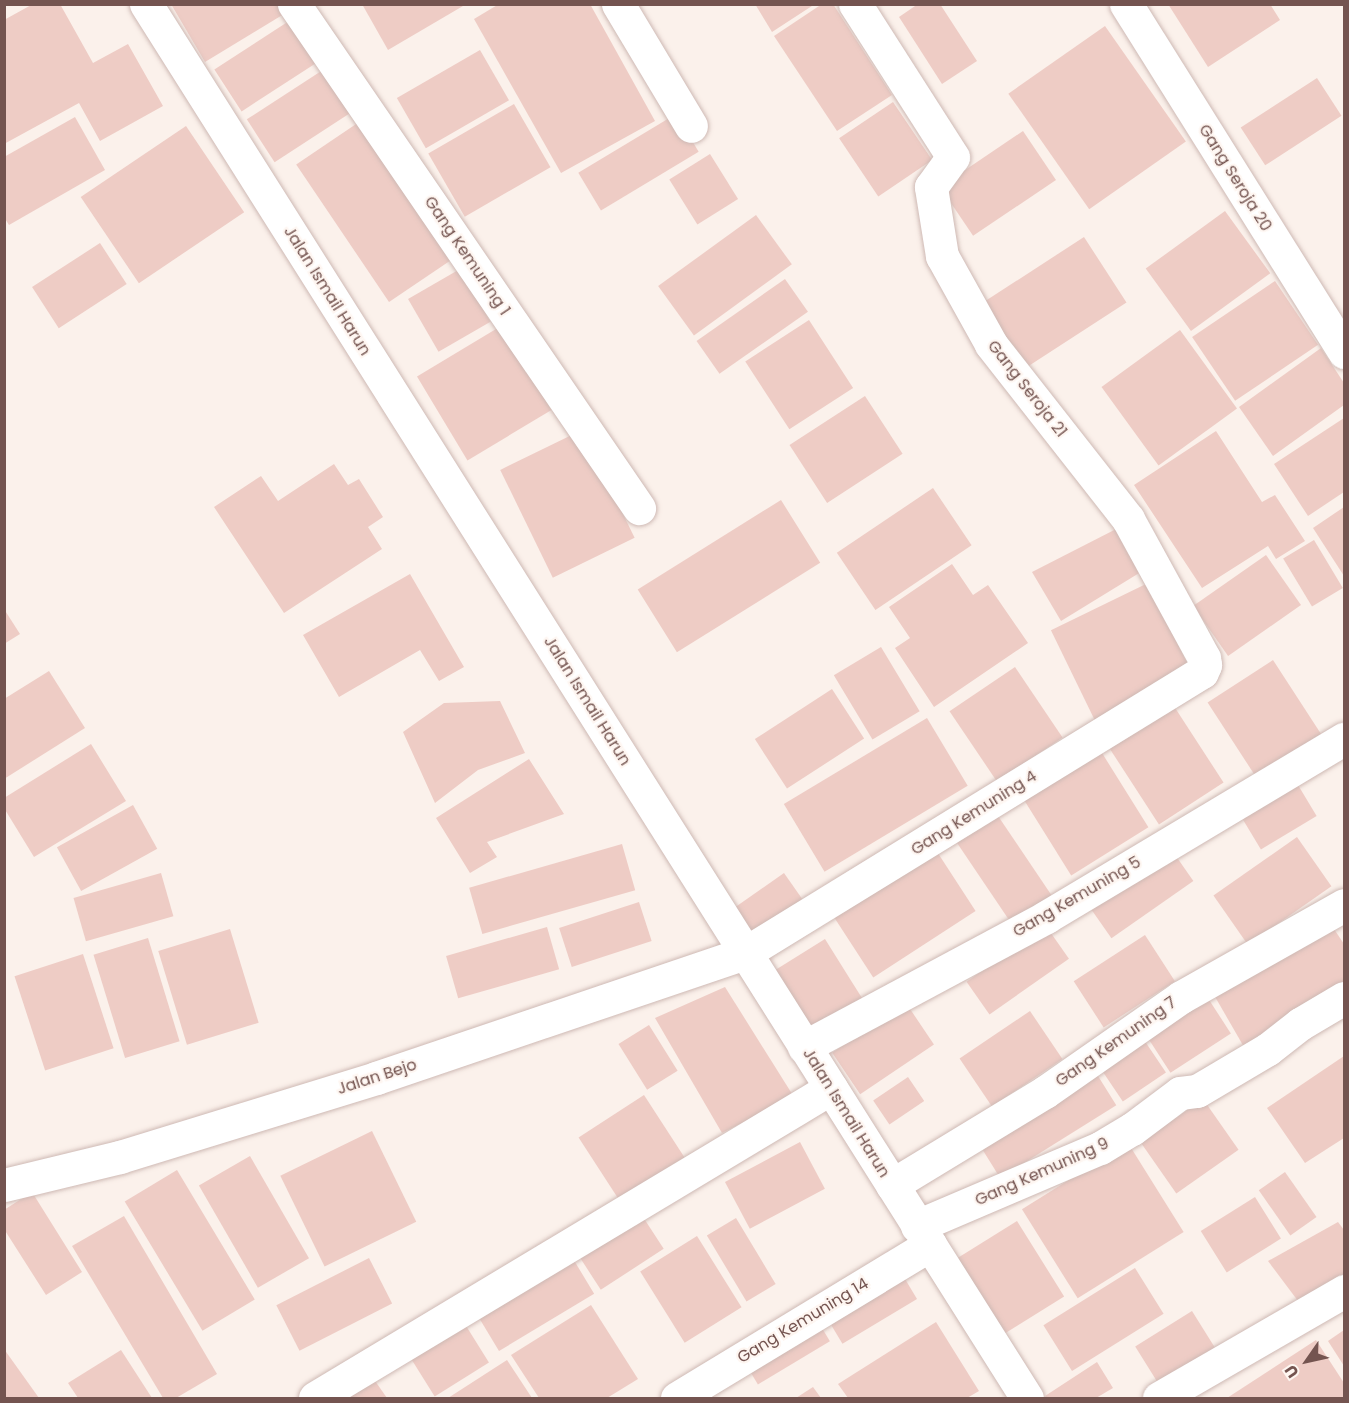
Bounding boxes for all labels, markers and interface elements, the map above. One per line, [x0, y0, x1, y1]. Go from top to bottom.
street label: Gang Seroja 20 [1194, 121, 1276, 235]
street label: Gang Kemuning 1 [420, 193, 514, 319]
street label: Jalan Ismail Harun [279, 223, 375, 359]
street label: Gang Seroja 21 [983, 337, 1071, 441]
street label: Jalan Ismail Harun [539, 633, 635, 769]
street label: Gang Kemuning 4 [908, 767, 1040, 859]
street label: Gang Kemuning 5 [1010, 853, 1144, 941]
street label: Gang Kemuning 7 [1052, 993, 1180, 1091]
street label: Jalan Ismail Harun [798, 1045, 894, 1181]
street label: Jalan Bejo [335, 1055, 419, 1099]
street label: Gang Kemuning 9 [972, 1134, 1112, 1210]
street label: Gang Kemuning 14 [734, 1274, 872, 1368]
north arrow [1277, 1331, 1337, 1391]
text: U [1279, 1360, 1304, 1382]

